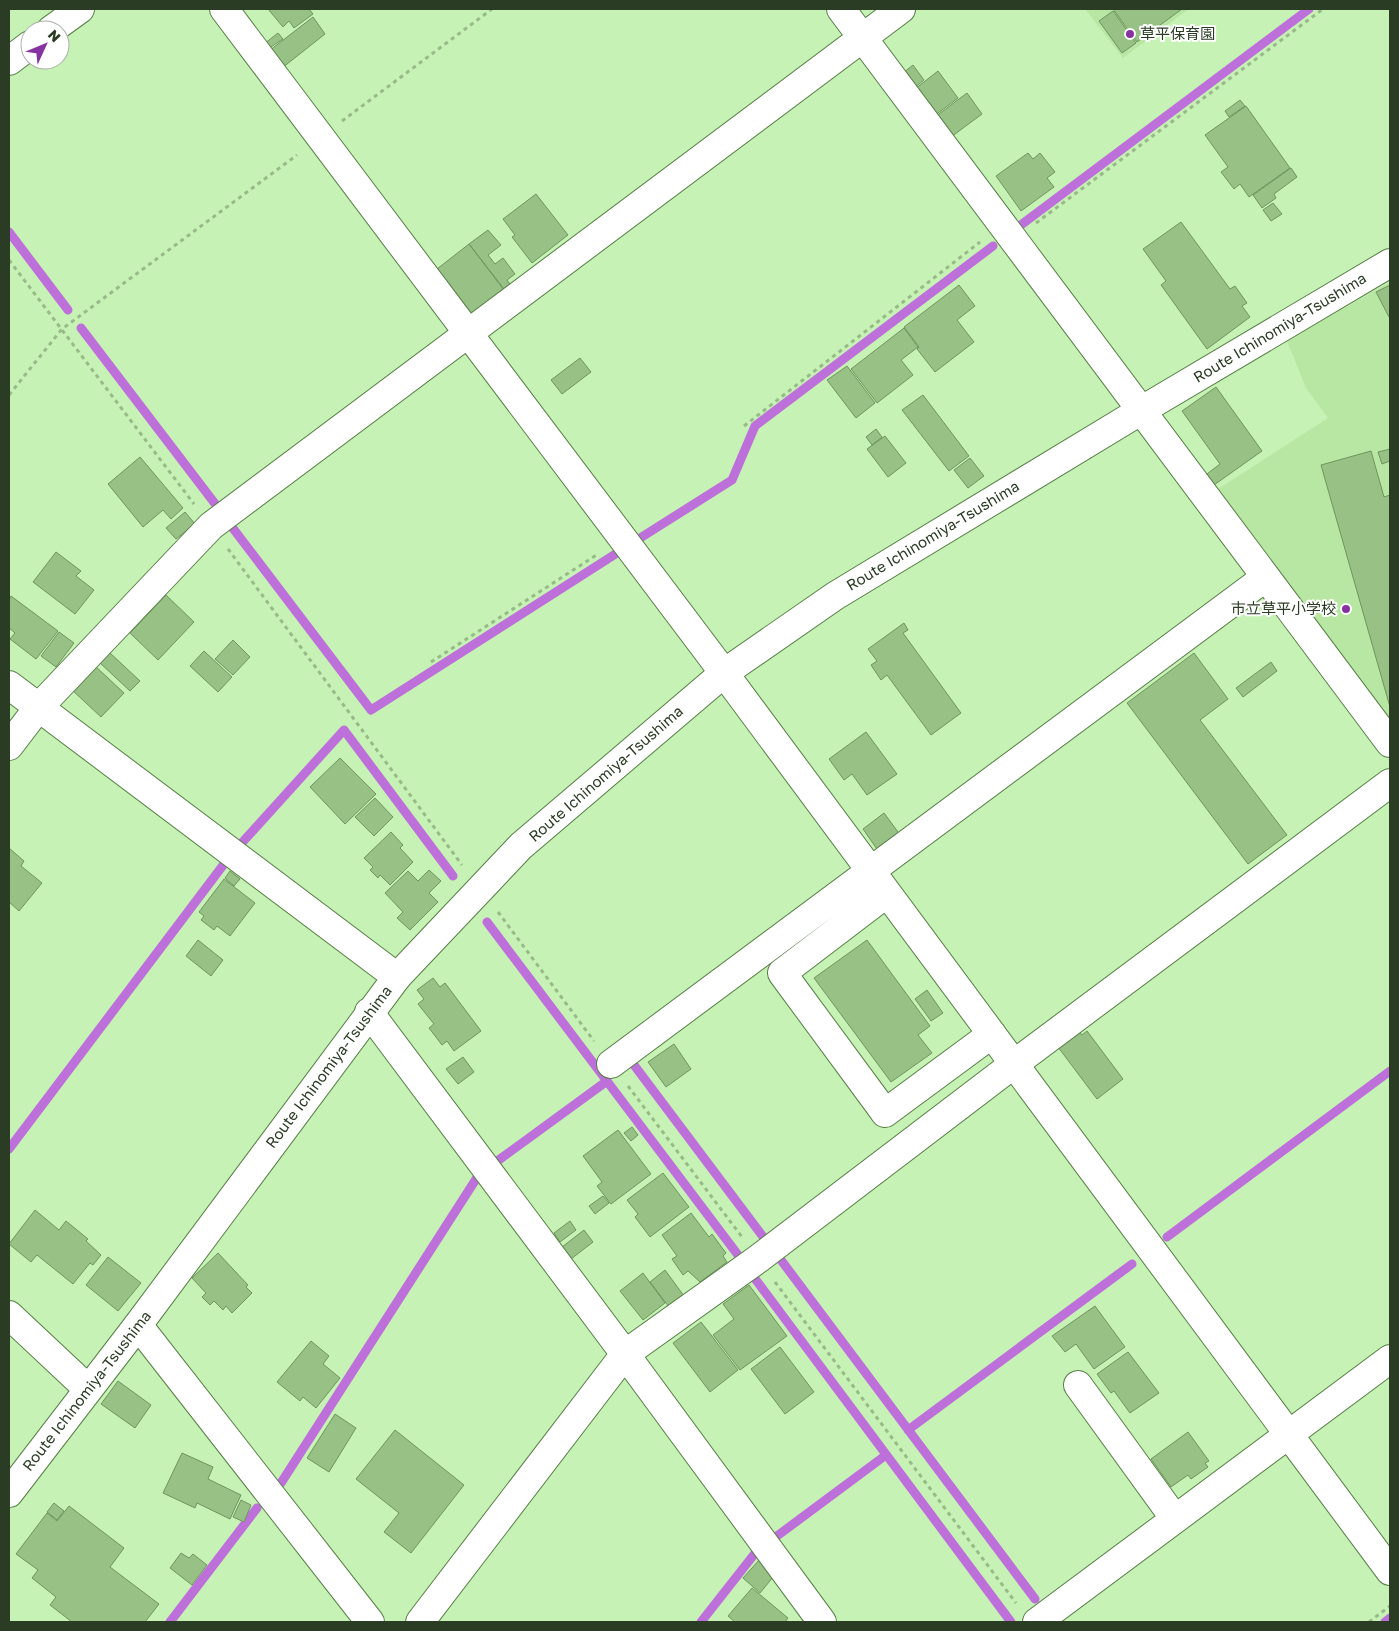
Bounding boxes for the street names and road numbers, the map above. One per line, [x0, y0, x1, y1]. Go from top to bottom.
street label: Route Ichinomiya-Tsushima [1190, 268, 1369, 386]
street label: Route Ichinomiya-Tsushima [843, 476, 1022, 594]
street label: Route Ichinomiya-Tsushima [525, 701, 686, 845]
street label: Route Ichinomiya-Tsushima [261, 982, 395, 1151]
street label: Route Ichinomiya-Tsushima [18, 1307, 154, 1474]

